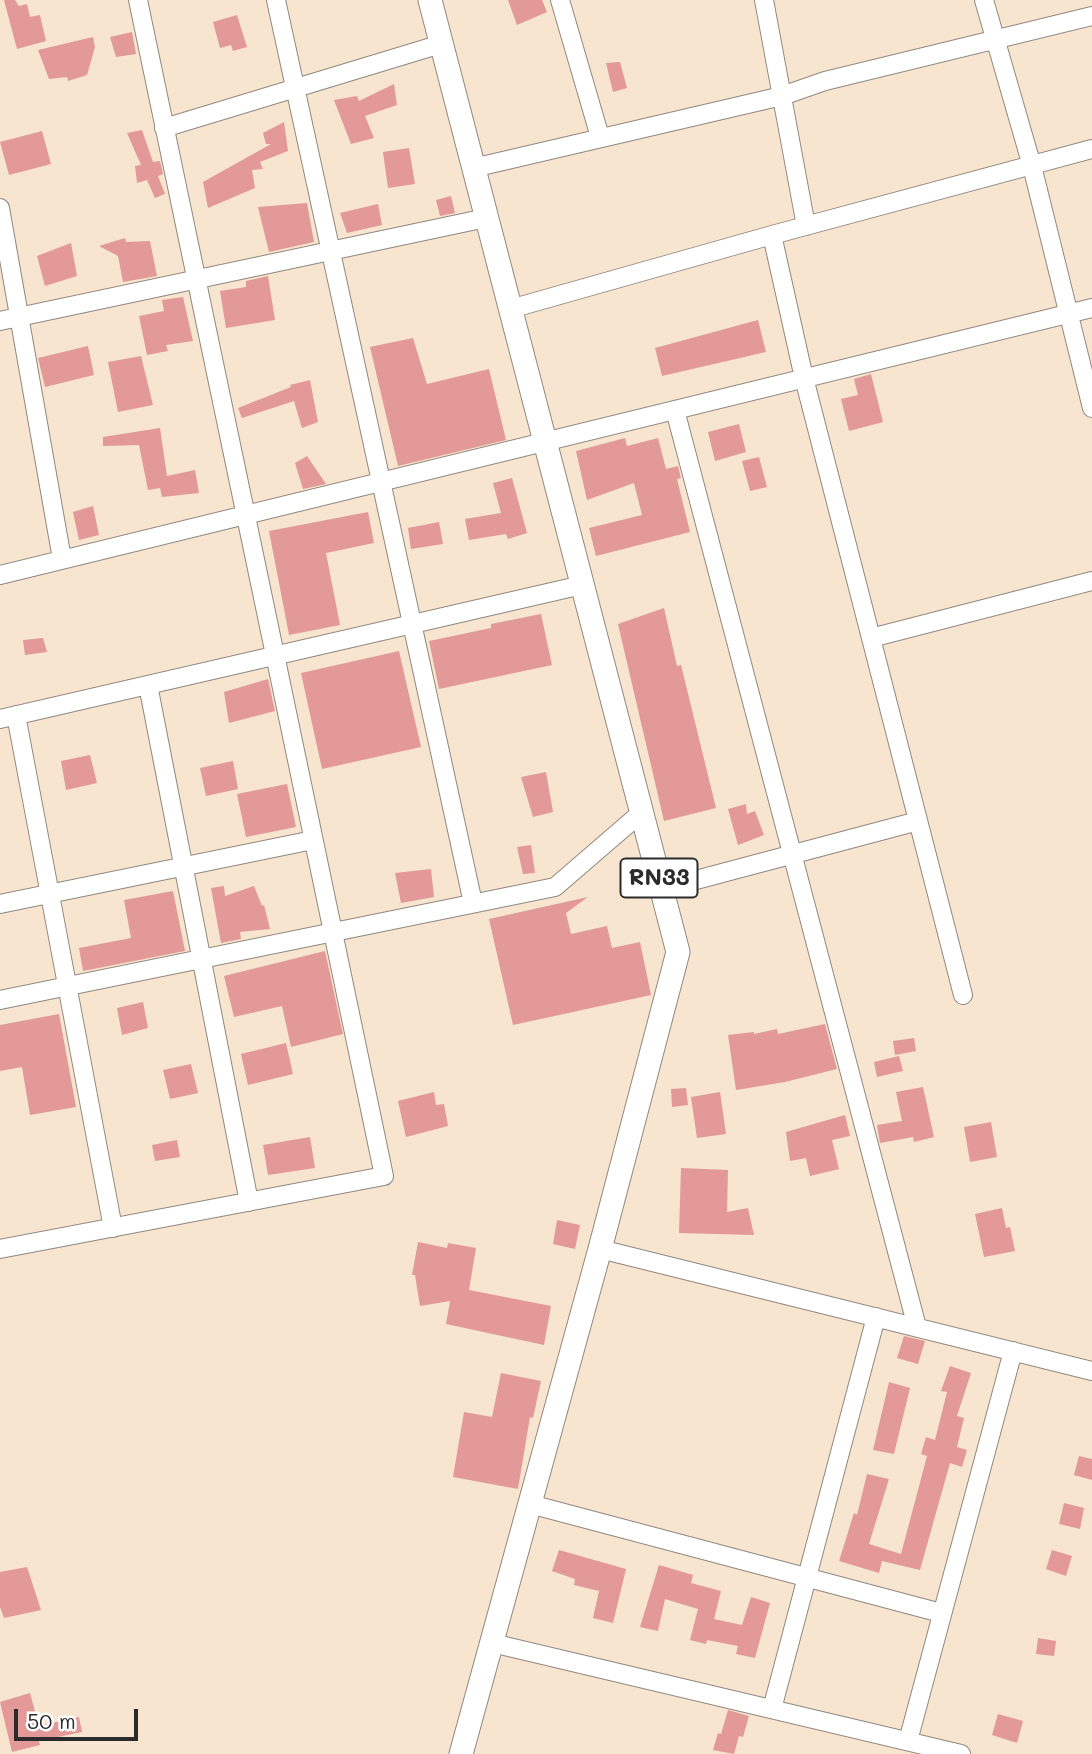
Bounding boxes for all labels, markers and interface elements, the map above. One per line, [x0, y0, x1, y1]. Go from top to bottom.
road number: RN33 [620, 858, 698, 898]
scale bar [18, 1694, 142, 1738]
text: 50 m [27, 1707, 76, 1734]

